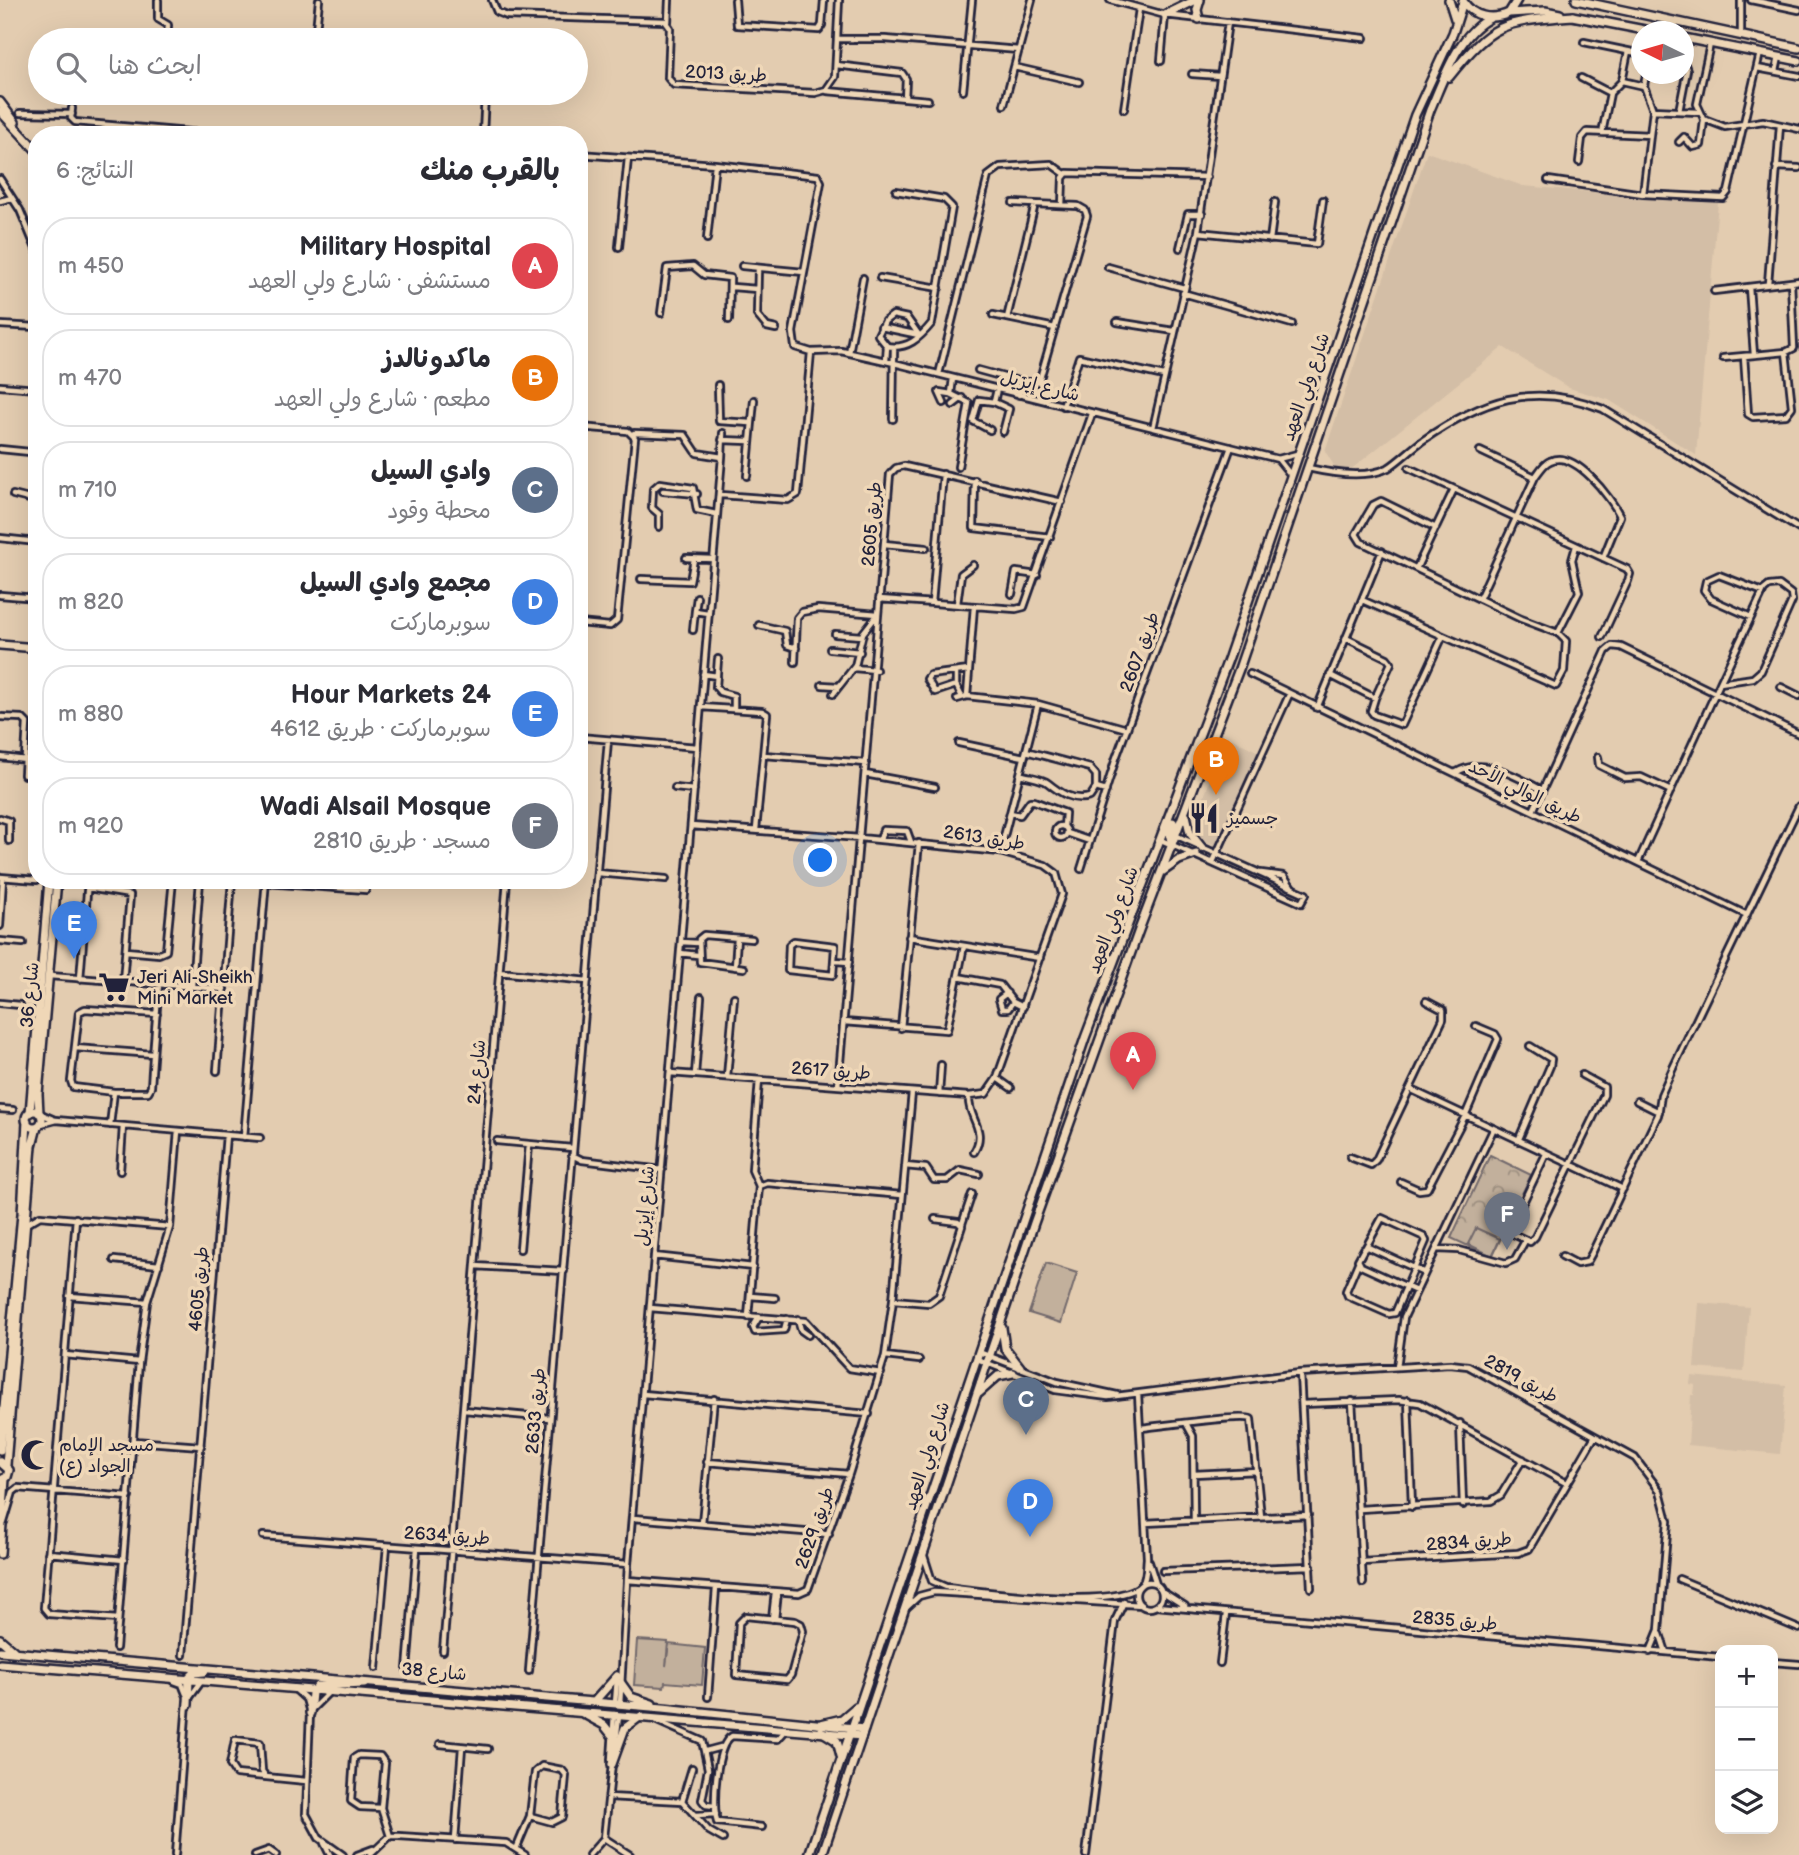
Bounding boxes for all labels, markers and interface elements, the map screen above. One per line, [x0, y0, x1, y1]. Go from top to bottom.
north arrow [1631, 21, 1694, 84]
search box [28, 28, 588, 105]
icon: search [52, 48, 90, 86]
text: ابحث هنا [108, 51, 202, 82]
street label: طريق 2013 [685, 61, 767, 87]
text: بالقرب منك [420, 153, 560, 189]
text: النتائج: 6 [56, 157, 134, 185]
text: Military Hospital [299, 232, 491, 263]
text: 450 m [58, 252, 124, 280]
text: A [528, 252, 542, 280]
text: مستشفى · شارع ولي العهد [248, 267, 491, 295]
street label: شارع ولي العهد [1278, 330, 1339, 445]
text: ماكدونالدز [382, 344, 491, 375]
text: 470 m [58, 364, 122, 392]
text: B [527, 364, 543, 392]
street label: شارع إيزيل [998, 366, 1082, 407]
text: مطعم · شارع ولي العهد [274, 385, 491, 413]
text: وادي السيل [371, 456, 491, 487]
text: 710 m [58, 476, 117, 504]
text: C [527, 476, 543, 504]
street label: طريق 2605 [858, 481, 886, 567]
text: محطة وقود [387, 497, 491, 525]
text: مجمع وادي السيل [300, 568, 491, 599]
text: 820 m [58, 588, 124, 616]
text: D [527, 588, 543, 616]
text: سوبرماركت [390, 609, 491, 637]
street label: طريق 2607 [1116, 609, 1164, 695]
text: 24 Hour Markets [291, 680, 491, 711]
text: 880 m [58, 700, 124, 728]
text: E [528, 700, 542, 728]
text: سوبرماركت · طريق 4612 [270, 715, 491, 743]
pin: B [1193, 737, 1239, 795]
street label: طريق الوالي الأحد [1463, 754, 1586, 833]
text: Wadi Alsail Mosque [260, 792, 491, 823]
restaurant icon: جسميز [1187, 801, 1221, 835]
place label: جسميز [1225, 808, 1278, 829]
text: 920 m [58, 812, 124, 840]
text: F [528, 812, 542, 840]
street label: طريق 2613 [942, 821, 1026, 855]
text: مسجد · طريق 2810 [313, 827, 491, 855]
your location [803, 843, 837, 877]
street label: شارع ولي العهد [1083, 864, 1148, 978]
pin: E [51, 901, 97, 959]
street label: شارع 36 [17, 961, 44, 1029]
place label: Jeri Ali-Sheikh Mini Market [137, 967, 253, 1009]
supermarket icon: Jeri Ali-Sheikh Mini Market [97, 970, 131, 1004]
pin: A [1110, 1032, 1156, 1090]
street label: شارع 24 [464, 1039, 491, 1105]
street label: طريق 2617 [790, 1058, 872, 1084]
street label: شارع إيزيل [631, 1165, 660, 1247]
pin: F [1484, 1192, 1530, 1250]
street label: طريق 4605 [185, 1245, 213, 1333]
street label: طريق 2819 [1480, 1350, 1562, 1408]
street label: طريق 2633 [522, 1367, 550, 1455]
pin: C [1003, 1377, 1049, 1435]
street label: شارع ولي العهد [900, 1399, 959, 1514]
place label: مسجد الإمام الجواد (ع) [59, 1435, 154, 1478]
mosque icon: مسجد الإمام الجواد (ع) [19, 1438, 53, 1472]
pin: D [1007, 1479, 1053, 1537]
street label: طريق 2629 [791, 1484, 839, 1572]
street label: طريق 2634 [403, 1523, 491, 1549]
street label: طريق 2834 [1425, 1529, 1513, 1555]
street label: طريق 2835 [1412, 1607, 1498, 1635]
map controls [1715, 1645, 1778, 1834]
button: + [1715, 1645, 1778, 1708]
street label: شارع 38 [400, 1659, 467, 1686]
button: − [1715, 1708, 1778, 1771]
button: layers [1715, 1771, 1778, 1834]

